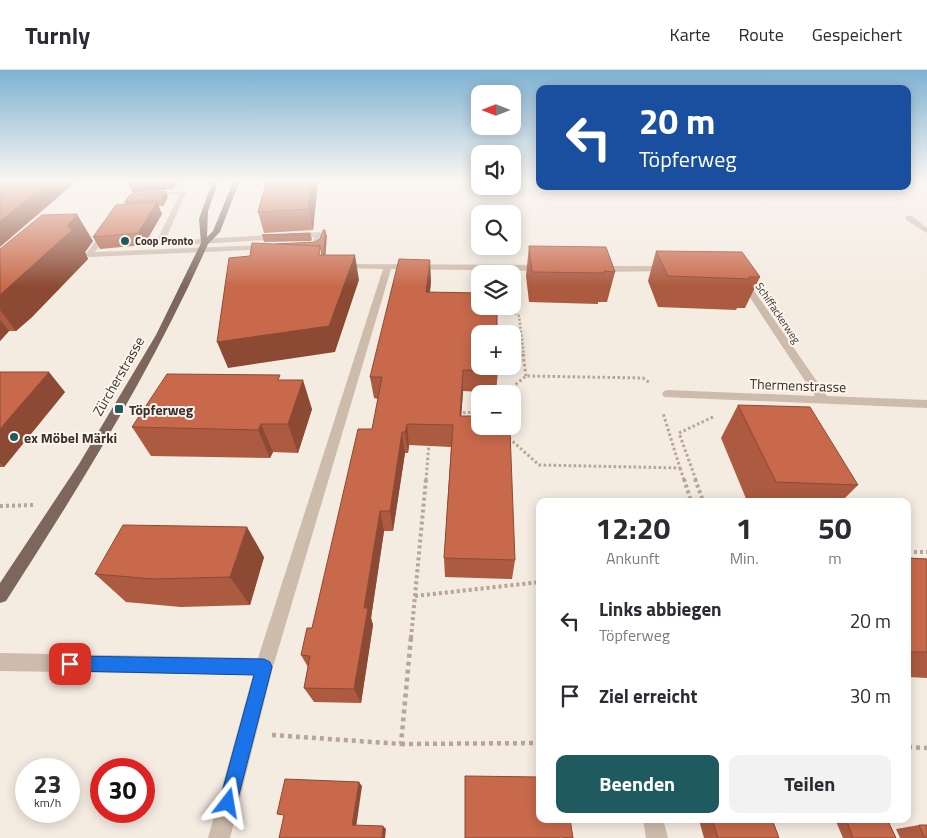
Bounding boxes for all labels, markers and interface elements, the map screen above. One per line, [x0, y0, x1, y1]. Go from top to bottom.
text: Turnly [25, 17, 90, 53]
text: Karte [669, 21, 710, 48]
text: Route [738, 21, 784, 48]
text: Gespeichert [812, 21, 902, 48]
north arrow [471, 85, 521, 135]
map controls [471, 85, 521, 435]
text: 20 m [639, 94, 715, 148]
icon: left [556, 105, 621, 170]
text: Töpferweg [639, 142, 737, 176]
button: sound [471, 145, 521, 195]
button: search [471, 205, 521, 255]
place label: Coop Pronto [135, 233, 194, 249]
marker: Coop Pronto [119, 235, 131, 247]
button: layers [471, 265, 521, 315]
street label: Schiffackerweg [752, 279, 805, 347]
button: + [471, 325, 521, 375]
street label: Zürcherstrasse [87, 332, 149, 420]
street label: Thermenstrasse [749, 373, 847, 397]
button: − [471, 385, 521, 435]
place label: Töpferweg [129, 399, 194, 420]
marker: Töpferweg [113, 403, 125, 415]
place label: ex Möbel Märki [24, 427, 117, 448]
marker: ex Möbel Märki [8, 431, 20, 443]
text: 12:20 [595, 505, 670, 551]
text: 1 [736, 505, 753, 551]
text: 50 [818, 505, 852, 551]
text: Ankunft [606, 546, 660, 570]
text: Min. [730, 546, 759, 570]
text: m [828, 546, 842, 570]
text: Links abbiegen [599, 594, 722, 623]
text: 20 m [850, 606, 891, 635]
icon: left [556, 607, 584, 635]
text: Töpferweg [599, 623, 670, 647]
pin [49, 643, 91, 685]
icon: arrive [56, 650, 84, 678]
text: Ziel erreicht [599, 681, 697, 710]
text: 30 m [850, 681, 891, 710]
icon: arrive [556, 682, 584, 710]
button: Beenden [556, 755, 719, 813]
button: Teilen [729, 755, 891, 813]
speed limit sign: 30 [90, 758, 155, 823]
text: 23 [33, 765, 62, 803]
position arrow [201, 776, 253, 828]
text: km/h [34, 793, 61, 812]

